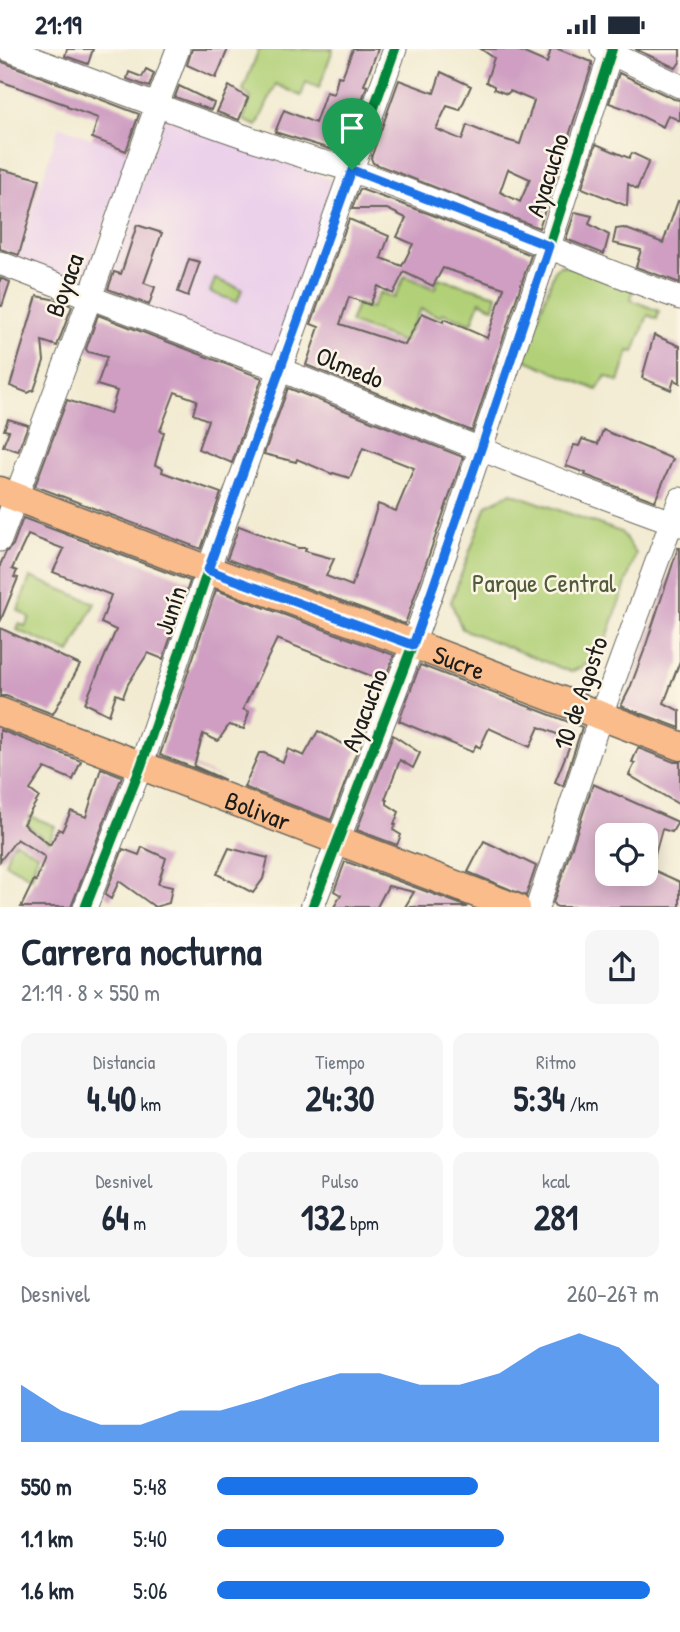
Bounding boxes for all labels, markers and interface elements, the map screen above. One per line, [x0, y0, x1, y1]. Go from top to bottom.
text: 21:19 [35, 7, 82, 42]
pin [322, 98, 382, 170]
icon: arrive [333, 109, 371, 147]
street label: Ayacucho [517, 129, 577, 221]
street label: Boyaca [36, 248, 92, 322]
street label: Olmedo [311, 338, 389, 396]
park label: Parque Central [472, 565, 616, 600]
street label: Junín [145, 581, 195, 639]
street label: 10 de Agosto [544, 632, 616, 754]
street label: Sucre [428, 636, 490, 687]
street label: Ayacucho [332, 664, 396, 756]
street label: Bolivar [220, 782, 296, 838]
map controls [595, 823, 658, 886]
button: locate [595, 823, 658, 886]
text: Carrera nocturna [21, 925, 262, 977]
button: share [585, 930, 659, 1004]
text: 21:19 · 8 × 550 m [21, 977, 160, 1008]
text: Distancia [93, 1049, 155, 1075]
text: Tiempo [315, 1049, 365, 1075]
text: Ritmo [536, 1049, 576, 1075]
text: 4.40 [87, 1075, 136, 1122]
text: 24:30 [306, 1075, 375, 1122]
text: 5:34 [514, 1075, 565, 1122]
text: km [136, 1091, 161, 1117]
text: /km [565, 1091, 598, 1117]
text: Desnivel [96, 1168, 152, 1194]
text: Pulso [322, 1168, 358, 1194]
text: kcal [542, 1168, 570, 1194]
text: 64 [102, 1194, 129, 1241]
text: 132 [301, 1194, 346, 1241]
text: 281 [534, 1194, 578, 1241]
text: m [129, 1210, 146, 1236]
text: bpm [346, 1210, 379, 1236]
text: Desnivel [21, 1278, 90, 1309]
text: 260–267 m [567, 1278, 659, 1309]
text: 550 m [21, 1471, 72, 1502]
text: 5:48 [133, 1471, 167, 1502]
text: 1.1 km [21, 1523, 73, 1554]
text: 5:40 [133, 1523, 167, 1554]
text: 1.6 km [21, 1575, 74, 1606]
text: 5:06 [133, 1575, 168, 1606]

